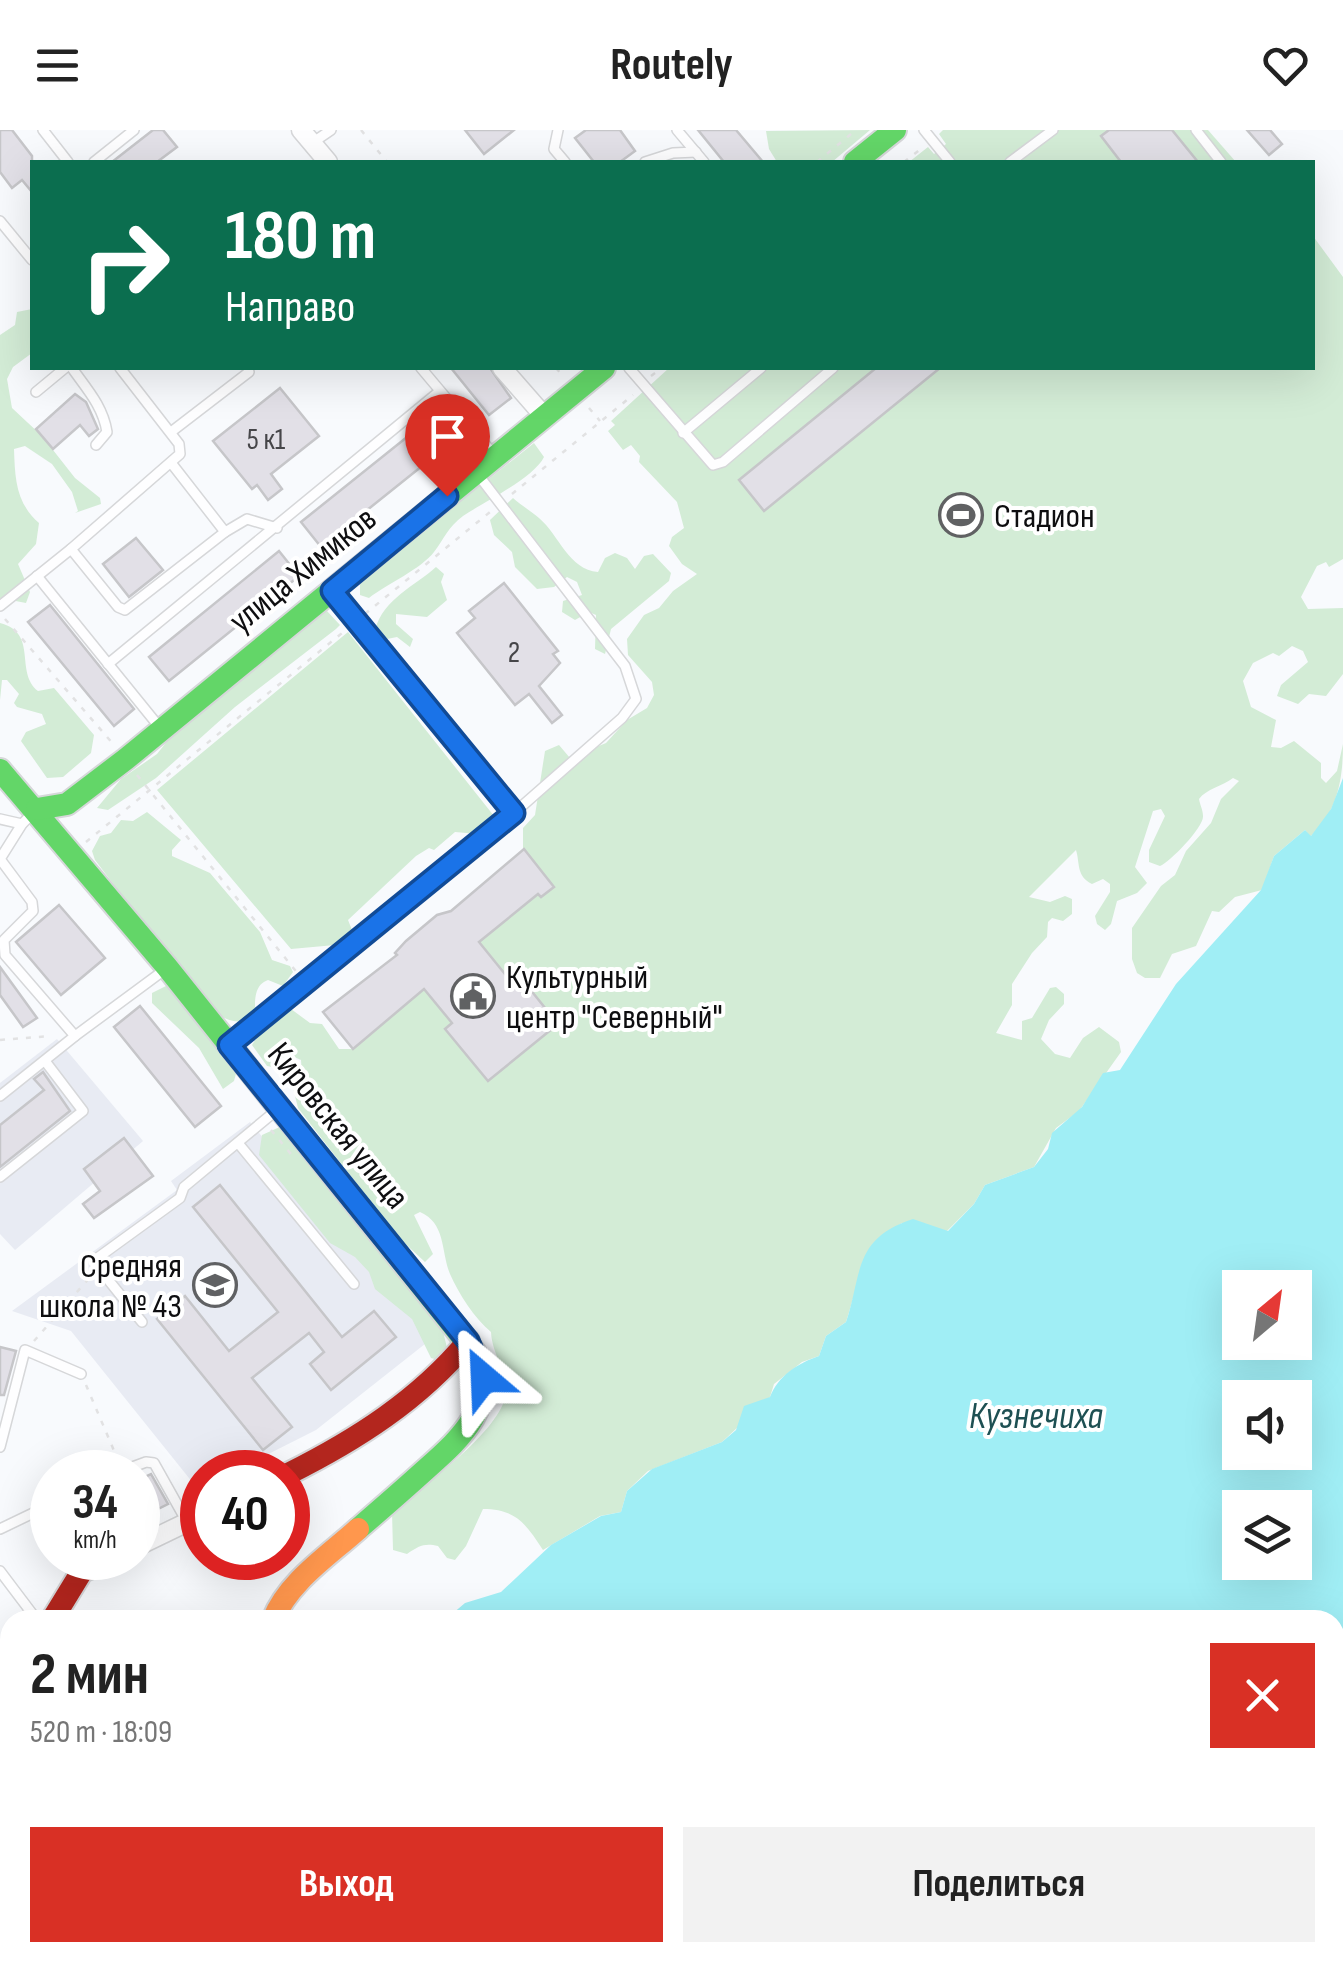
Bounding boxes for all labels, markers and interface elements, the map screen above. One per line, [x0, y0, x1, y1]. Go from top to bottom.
icon: menu [30, 38, 85, 93]
text: Routely [610, 38, 733, 93]
icon: heart [1258, 38, 1313, 93]
text: 180 m [225, 195, 376, 279]
icon: right [60, 200, 190, 330]
text: Направо [225, 280, 355, 335]
pin [405, 394, 490, 497]
icon: arrive [420, 409, 475, 464]
house number: 5 к1 [247, 422, 286, 458]
sports icon: Стадион [938, 492, 984, 538]
place label: Стадион [994, 495, 1095, 538]
street label: улица Химиков [221, 498, 385, 643]
house number: 2 [508, 635, 520, 671]
place label: Культурный центр "Северный" [506, 956, 723, 1039]
public building icon: Культурный центр "Северный" [450, 973, 496, 1019]
street label: Кировская улица [258, 1034, 418, 1218]
place label: Средняя школа № 43 [39, 1245, 182, 1328]
school or university icon: Средняя школа № 43 [192, 1262, 238, 1308]
north arrow [1222, 1270, 1312, 1360]
map controls [1222, 1270, 1312, 1580]
position arrow [432, 1326, 536, 1430]
button: sound [1222, 1380, 1312, 1470]
water label: Кузнечиха [969, 1394, 1103, 1439]
speed limit sign: 40 [180, 1450, 310, 1580]
text: 34 [72, 1473, 118, 1533]
button: layers [1222, 1490, 1312, 1580]
text: km/h [73, 1525, 117, 1556]
text: 2 мин [30, 1639, 149, 1711]
button: close [1210, 1643, 1315, 1748]
text: 520 m · 18:09 [30, 1713, 172, 1752]
button: Выход [30, 1827, 663, 1942]
button: Поделиться [683, 1827, 1315, 1942]

